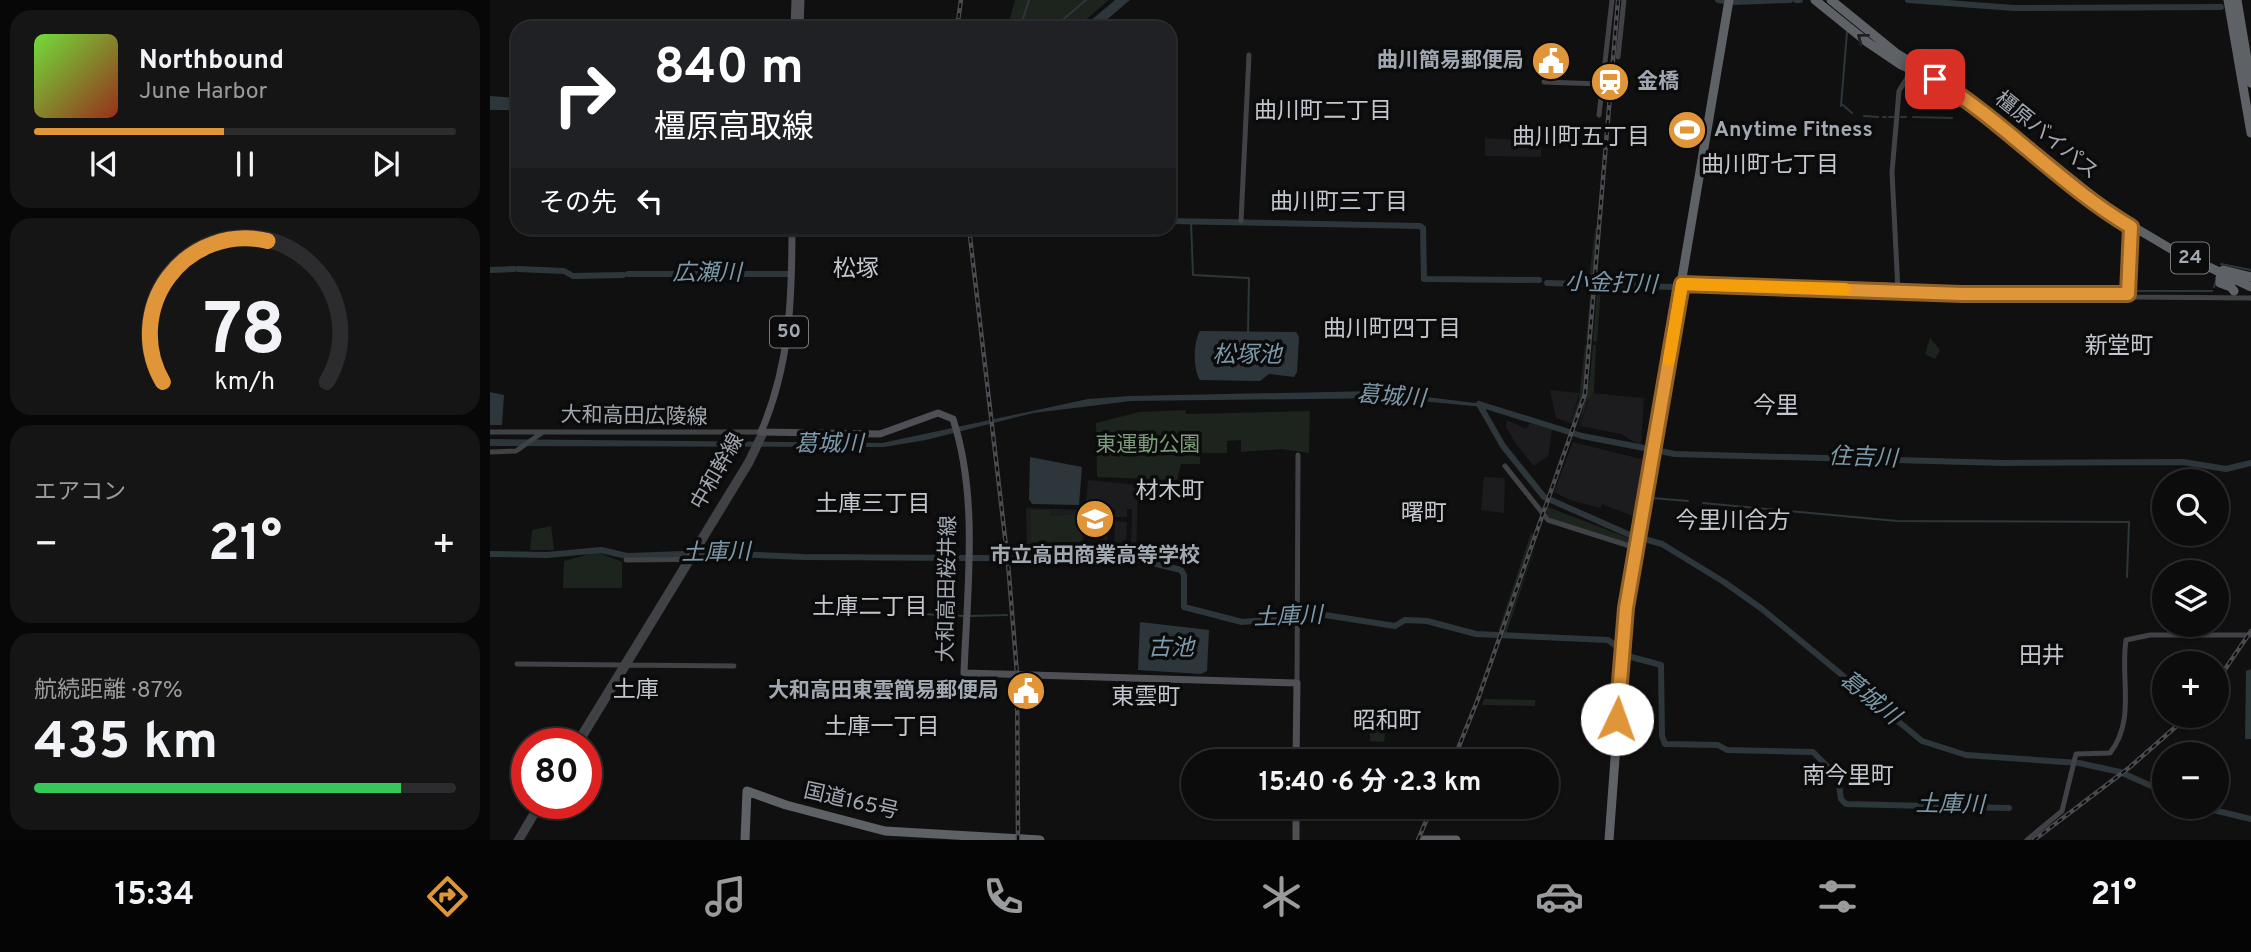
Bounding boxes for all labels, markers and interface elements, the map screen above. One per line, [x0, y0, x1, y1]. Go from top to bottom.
one-way arrow [1857, 33, 1869, 46]
text: 840 m [654, 39, 804, 101]
public building icon: 曲川簡易郵便局 [1530, 40, 1572, 82]
text: Northbound [139, 45, 284, 78]
place label: 曲川簡易郵便局 [1377, 48, 1524, 75]
icon: right [539, 49, 630, 140]
pin [1905, 49, 1965, 109]
icon: arrive [1916, 60, 1954, 98]
station icon: 金橋 [1589, 61, 1631, 103]
place label: 金橋 [1637, 69, 1679, 96]
text: June Harbor [139, 78, 267, 107]
street label: 橿原バイパス [1989, 86, 2103, 186]
district label: 曲川町二丁目 [1254, 98, 1392, 127]
text: 橿原高取線 [654, 109, 814, 149]
sports icon: Anytime Fitness [1666, 109, 1708, 151]
place label: Anytime Fitness [1714, 117, 1873, 144]
district label: 曲川町五丁目 [1512, 124, 1650, 153]
icon: previous [85, 145, 123, 183]
icon: pause [226, 145, 264, 183]
icon: next [367, 145, 405, 183]
district label: 曲川町七丁目 [1701, 152, 1839, 181]
icon: left [631, 182, 669, 220]
text: その先 [539, 188, 617, 221]
district label: 曲川町三丁目 [1270, 189, 1408, 218]
road number: 24 [2171, 242, 2209, 274]
district label: 松塚 [833, 256, 879, 285]
water label: 広瀬川 [673, 260, 745, 289]
water label: 小金打川 [1565, 269, 1660, 301]
text: 78 [204, 289, 286, 381]
road number: 50 [770, 316, 808, 348]
district label: 曲川町四丁目 [1323, 316, 1461, 345]
district label: 新堂町 [2085, 333, 2154, 362]
water label: 松塚池 [1213, 342, 1284, 371]
text: km/h [215, 367, 275, 399]
water label: 葛城川 [1356, 381, 1429, 415]
district label: 今里 [1753, 393, 1799, 422]
street label: 大和高田広陵線 [560, 402, 708, 432]
street label: 中和幹線 [685, 429, 751, 515]
water label: 葛城川 [795, 431, 867, 460]
park label: 東運動公園 [1096, 432, 1201, 459]
water label: 住吉川 [1828, 443, 1901, 475]
map controls [2152, 469, 2229, 819]
button: search [2152, 469, 2229, 546]
district label: 材木町 [1136, 478, 1205, 507]
text: エアコン [34, 479, 126, 508]
district label: 土庫三丁目 [816, 491, 931, 520]
school or university icon: 市立高田商業高等学校 [1074, 498, 1116, 540]
district label: 曙町 [1401, 500, 1447, 529]
district label: 今里川合方 [1676, 508, 1791, 537]
text: 21° [208, 513, 282, 579]
street label: 大和高田桜井線 [933, 515, 963, 663]
text: − [34, 522, 59, 571]
text: + [431, 522, 456, 571]
water label: 土庫川 [681, 539, 754, 569]
place label: 市立高田商業高等学校 [990, 543, 1200, 570]
button: layers [2152, 560, 2229, 637]
district label: 土庫二丁目 [813, 594, 928, 623]
water label: 土庫川 [1253, 602, 1326, 634]
water label: 古池 [1148, 635, 1196, 664]
district label: 田井 [2019, 643, 2065, 672]
button: + [2152, 651, 2229, 728]
water label: 葛城川 [1833, 666, 1907, 734]
public building icon: 大和高田東雲簡易郵便局 [1005, 670, 1047, 712]
text: 航続距離 · 87% [34, 677, 183, 706]
district label: 土庫 [613, 677, 659, 706]
place label: 大和高田東雲簡易郵便局 [768, 678, 999, 705]
position arrow [1580, 682, 1654, 756]
district label: 東雲町 [1112, 684, 1181, 713]
district label: 昭和町 [1353, 708, 1422, 737]
text: 435 km [34, 711, 218, 777]
district label: 土庫一丁目 [825, 714, 940, 743]
speed limit sign: 80 [511, 728, 602, 819]
button: − [2152, 742, 2229, 819]
district label: 南今里町 [1802, 763, 1894, 792]
text: 15:40 · 6 分 · 2.3 km [1259, 767, 1481, 800]
street label: 国道165号 [801, 778, 901, 826]
water label: 土庫川 [1915, 791, 1988, 821]
icon: directions [423, 872, 472, 921]
icon: music [701, 872, 750, 921]
icon: phone [979, 872, 1028, 921]
icon: climate [1257, 872, 1306, 921]
icon: car [1535, 872, 1584, 921]
icon: filters [1813, 872, 1862, 921]
text: 15:34 [114, 876, 194, 916]
text: 21° [2091, 876, 2136, 916]

